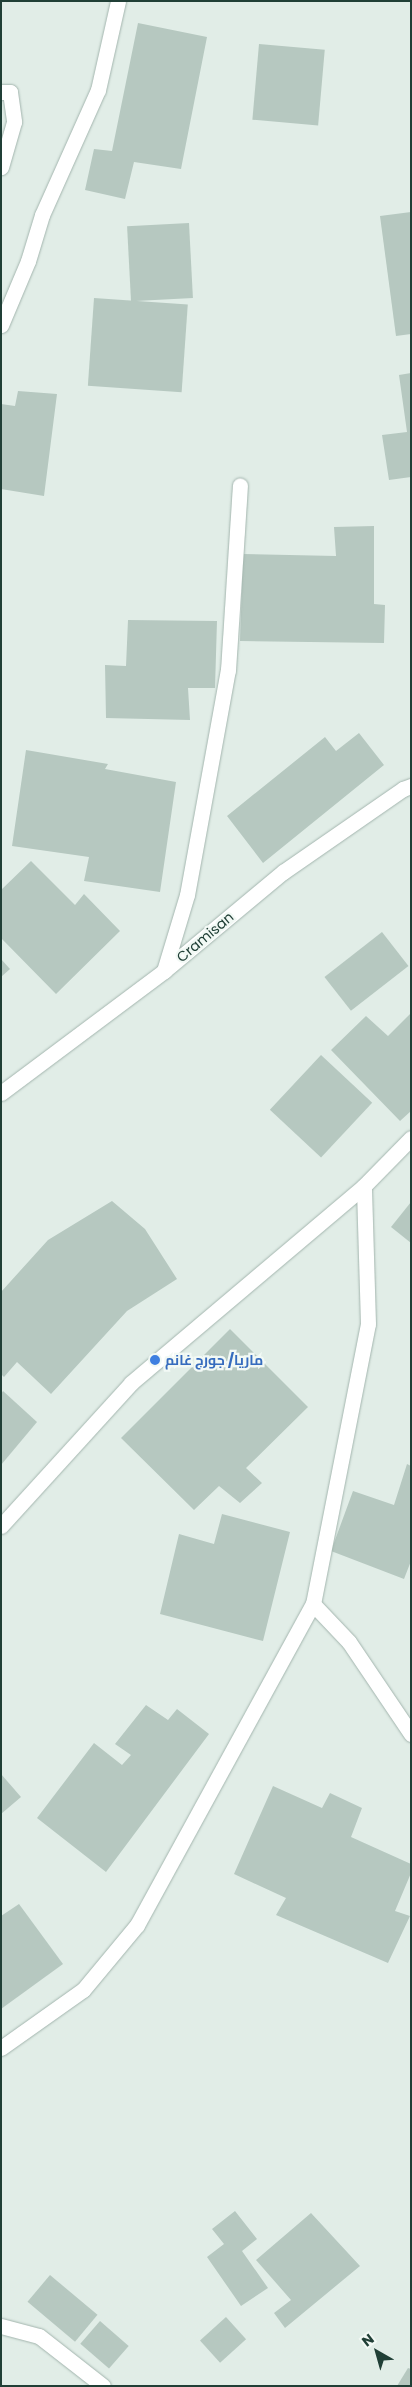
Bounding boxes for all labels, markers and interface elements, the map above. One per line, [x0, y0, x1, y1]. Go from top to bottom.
street label: Cramisan [173, 908, 237, 966]
place label: ماريا/ جورج غانم [165, 1352, 263, 1368]
marker: ماريا/ جورج غانم [149, 1354, 161, 1366]
north arrow [352, 2327, 402, 2377]
text: N [357, 2329, 378, 2351]

